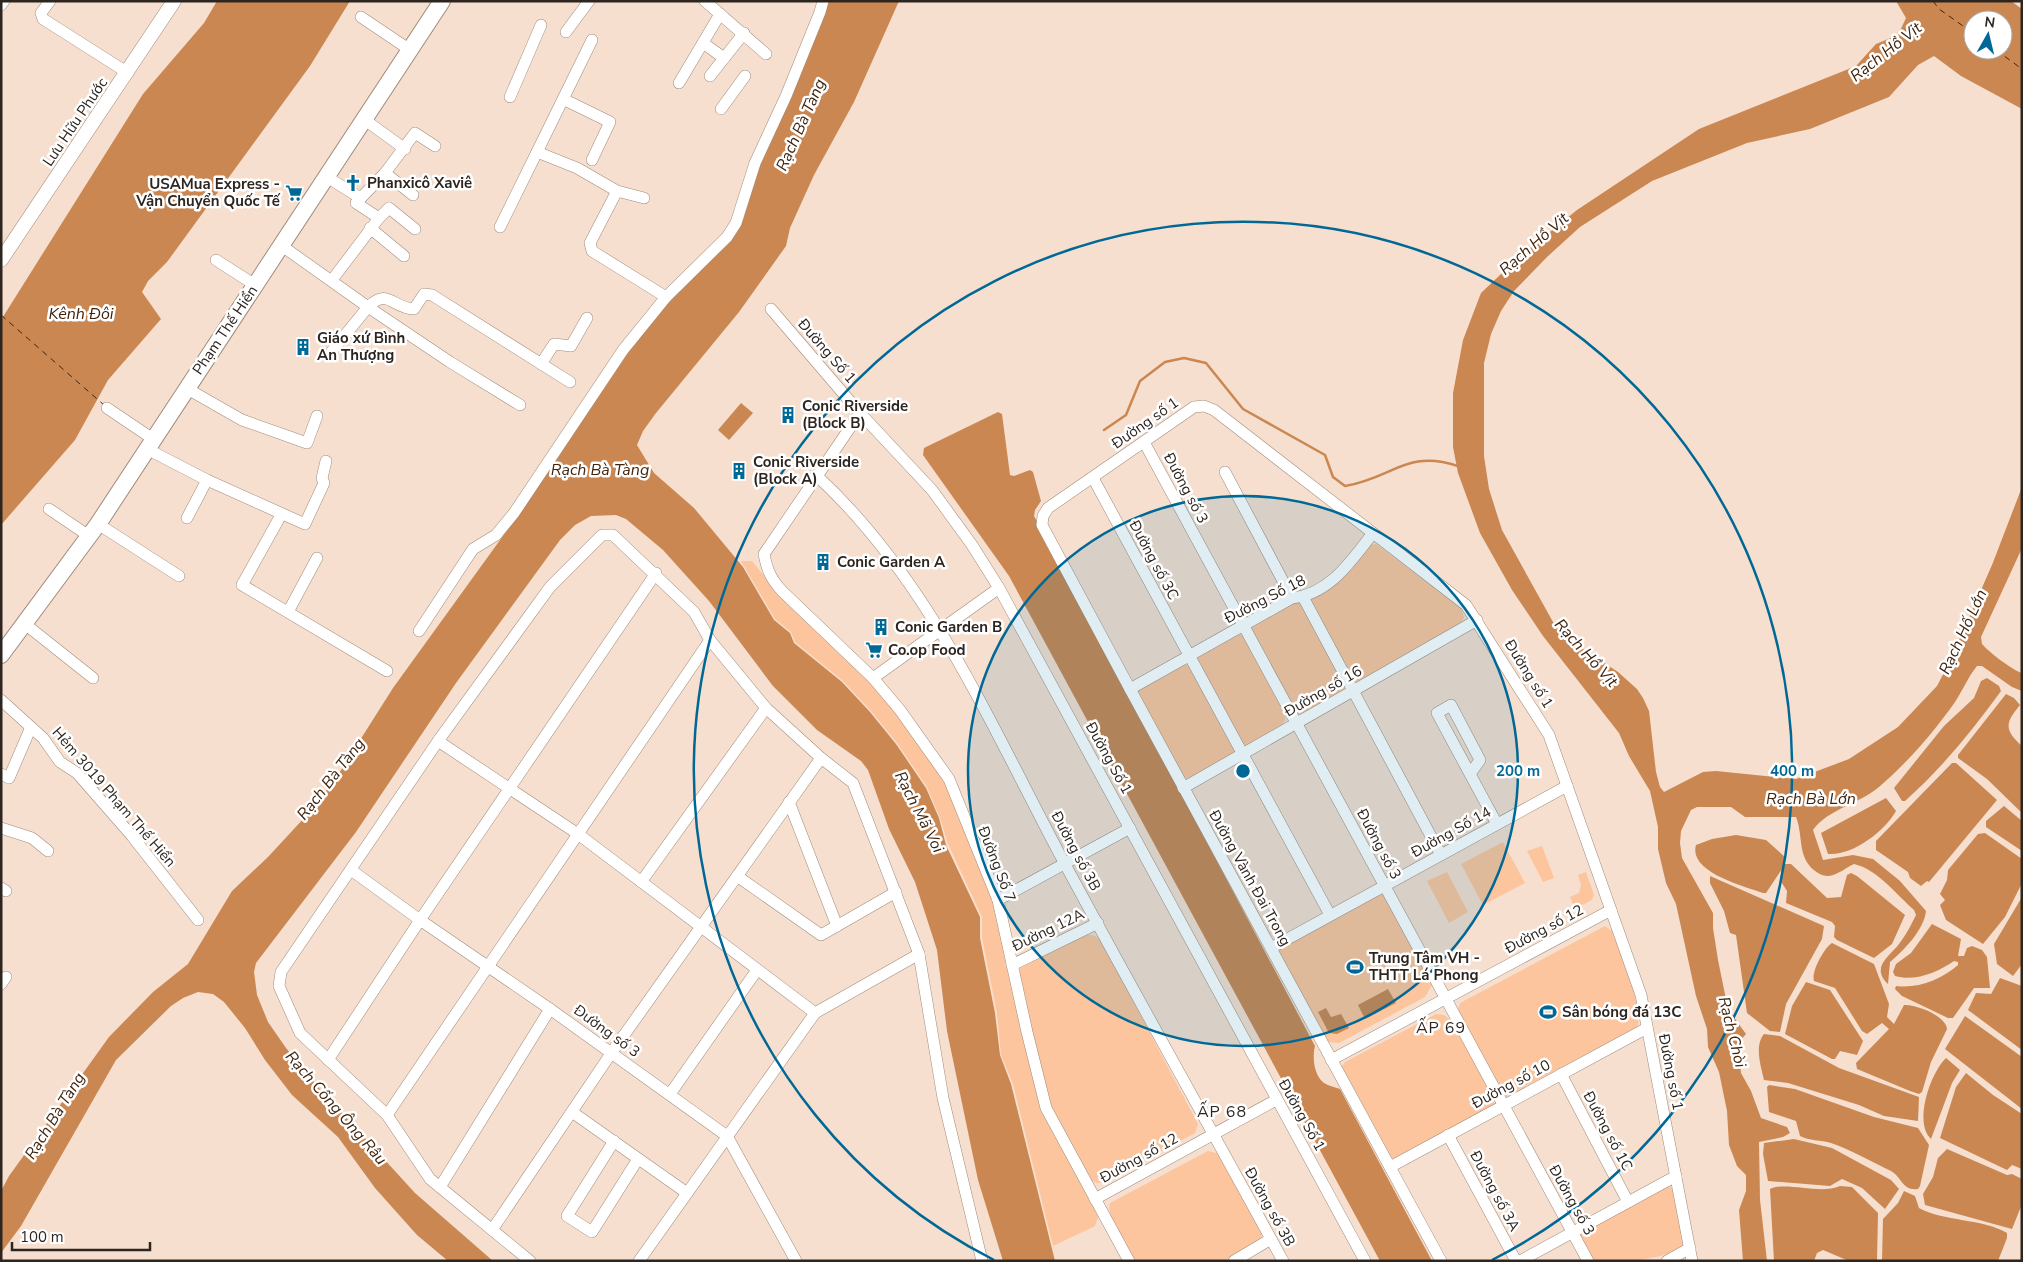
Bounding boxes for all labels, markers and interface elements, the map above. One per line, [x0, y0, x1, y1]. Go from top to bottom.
north arrow [1963, 10, 2013, 60]
text: N [1983, 12, 1996, 33]
water label: Rạch Hồ Vịt [1846, 17, 1927, 87]
street label: Lưu Hữu Phước [38, 74, 112, 170]
water label: Rạch Bà Tàng [771, 76, 831, 174]
church icon: Phanxicô Xaviê [343, 173, 363, 193]
place label: Phanxicô Xaviê [367, 173, 472, 193]
place label: USAMua Express - Vận Chuyển Quốc Tế [135, 174, 281, 211]
supermarket icon: USAMua Express - Vận Chuyển Quốc Tế [284, 183, 304, 203]
water label: Rạch Hồ Vịt [1495, 207, 1574, 280]
street label: Phạm Thế Hiển [188, 282, 262, 378]
water label: Kênh Đôi [48, 303, 114, 325]
street label: Đường Số 1 [793, 314, 861, 388]
place label: Giáo xứ Bình An Thượng [317, 328, 405, 365]
building icon: Giáo xứ Bình An Thượng [293, 337, 313, 357]
street label: Đường số 1 [1107, 393, 1182, 454]
place label: Conic Riverside (Block B) [802, 396, 908, 433]
building icon: Conic Riverside (Block B) [778, 405, 798, 425]
street label: Đường số 3 [1159, 448, 1213, 527]
place label: Conic Riverside (Block A) [753, 452, 859, 489]
water label: Rạch Bà Tàng [551, 459, 649, 481]
building icon: Conic Riverside (Block A) [729, 461, 749, 481]
street label: Đường số 3C [1124, 516, 1183, 603]
building icon: Conic Garden A [813, 552, 833, 572]
place label: Conic Garden A [837, 552, 946, 572]
street label: Đường Số 18 [1220, 570, 1309, 628]
water label: Rạch Hố Lớn [1934, 586, 1992, 678]
water label: Rạch Hồ Vịt [1549, 614, 1623, 692]
building icon: Conic Garden B [871, 617, 891, 637]
place label: Conic Garden B [895, 617, 1002, 637]
street label: Đường số 1 [1499, 635, 1558, 712]
supermarket icon: Co.op Food [864, 640, 884, 660]
place label: Co.op Food [888, 640, 966, 660]
street label: Đường số 16 [1280, 661, 1365, 722]
street label: Đường Số 1 [1081, 718, 1137, 798]
street label: Hẻm 3019 Phạm Thế Hiển [48, 723, 180, 871]
water label: Rạch Bà Tàng [292, 733, 370, 825]
text: 200 m [1496, 761, 1540, 781]
text: 400 m [1770, 761, 1814, 781]
centre of rings [1234, 762, 1252, 780]
water label: Rạch Mã Voi [889, 767, 949, 857]
water label: Rạch Bà Lớn [1766, 788, 1856, 810]
street label: Đường Số 14 [1407, 802, 1495, 863]
street label: Đường số 3 [1352, 804, 1406, 883]
street label: Đường Vành Đai Trong [1204, 806, 1296, 950]
street label: Đường số 3B [1046, 807, 1105, 894]
street label: Đường Số 7 [973, 822, 1021, 905]
street label: Đường số 12 [1500, 900, 1587, 959]
street label: Đường 12A [1008, 904, 1087, 957]
place label: Trung Tâm VH - THTT Lá Phong [1369, 948, 1480, 985]
sports icon: Trung Tâm VH - THTT Lá Phong [1345, 957, 1365, 977]
water label: Rạch Chòi [1713, 994, 1751, 1070]
street label: Đường số 3 [569, 1000, 644, 1062]
sports icon: Sân bóng đá 13C [1538, 1002, 1558, 1022]
place label: Sân bóng đá 13C [1562, 1002, 1681, 1022]
district label: ẤP 69 [1416, 1016, 1466, 1039]
street label: Đường số 1 [1654, 1031, 1688, 1112]
water label: Rạch Cống Ông Râu [280, 1046, 392, 1170]
street label: Đường số 10 [1467, 1055, 1554, 1114]
water label: Rạch Bà Tàng [20, 1068, 90, 1164]
street label: Đường Số 1 [1274, 1075, 1330, 1155]
street label: Đường số 1C [1578, 1087, 1637, 1174]
district label: ẤP 68 [1197, 1100, 1247, 1123]
street label: Đường số 12 [1095, 1128, 1182, 1188]
street label: Đường số 3A [1465, 1146, 1525, 1235]
street label: Đường số 3 [1544, 1160, 1600, 1239]
street label: Đường số 3B [1240, 1163, 1300, 1250]
scale bar [12, 1220, 150, 1252]
text: 100 m [20, 1227, 64, 1247]

